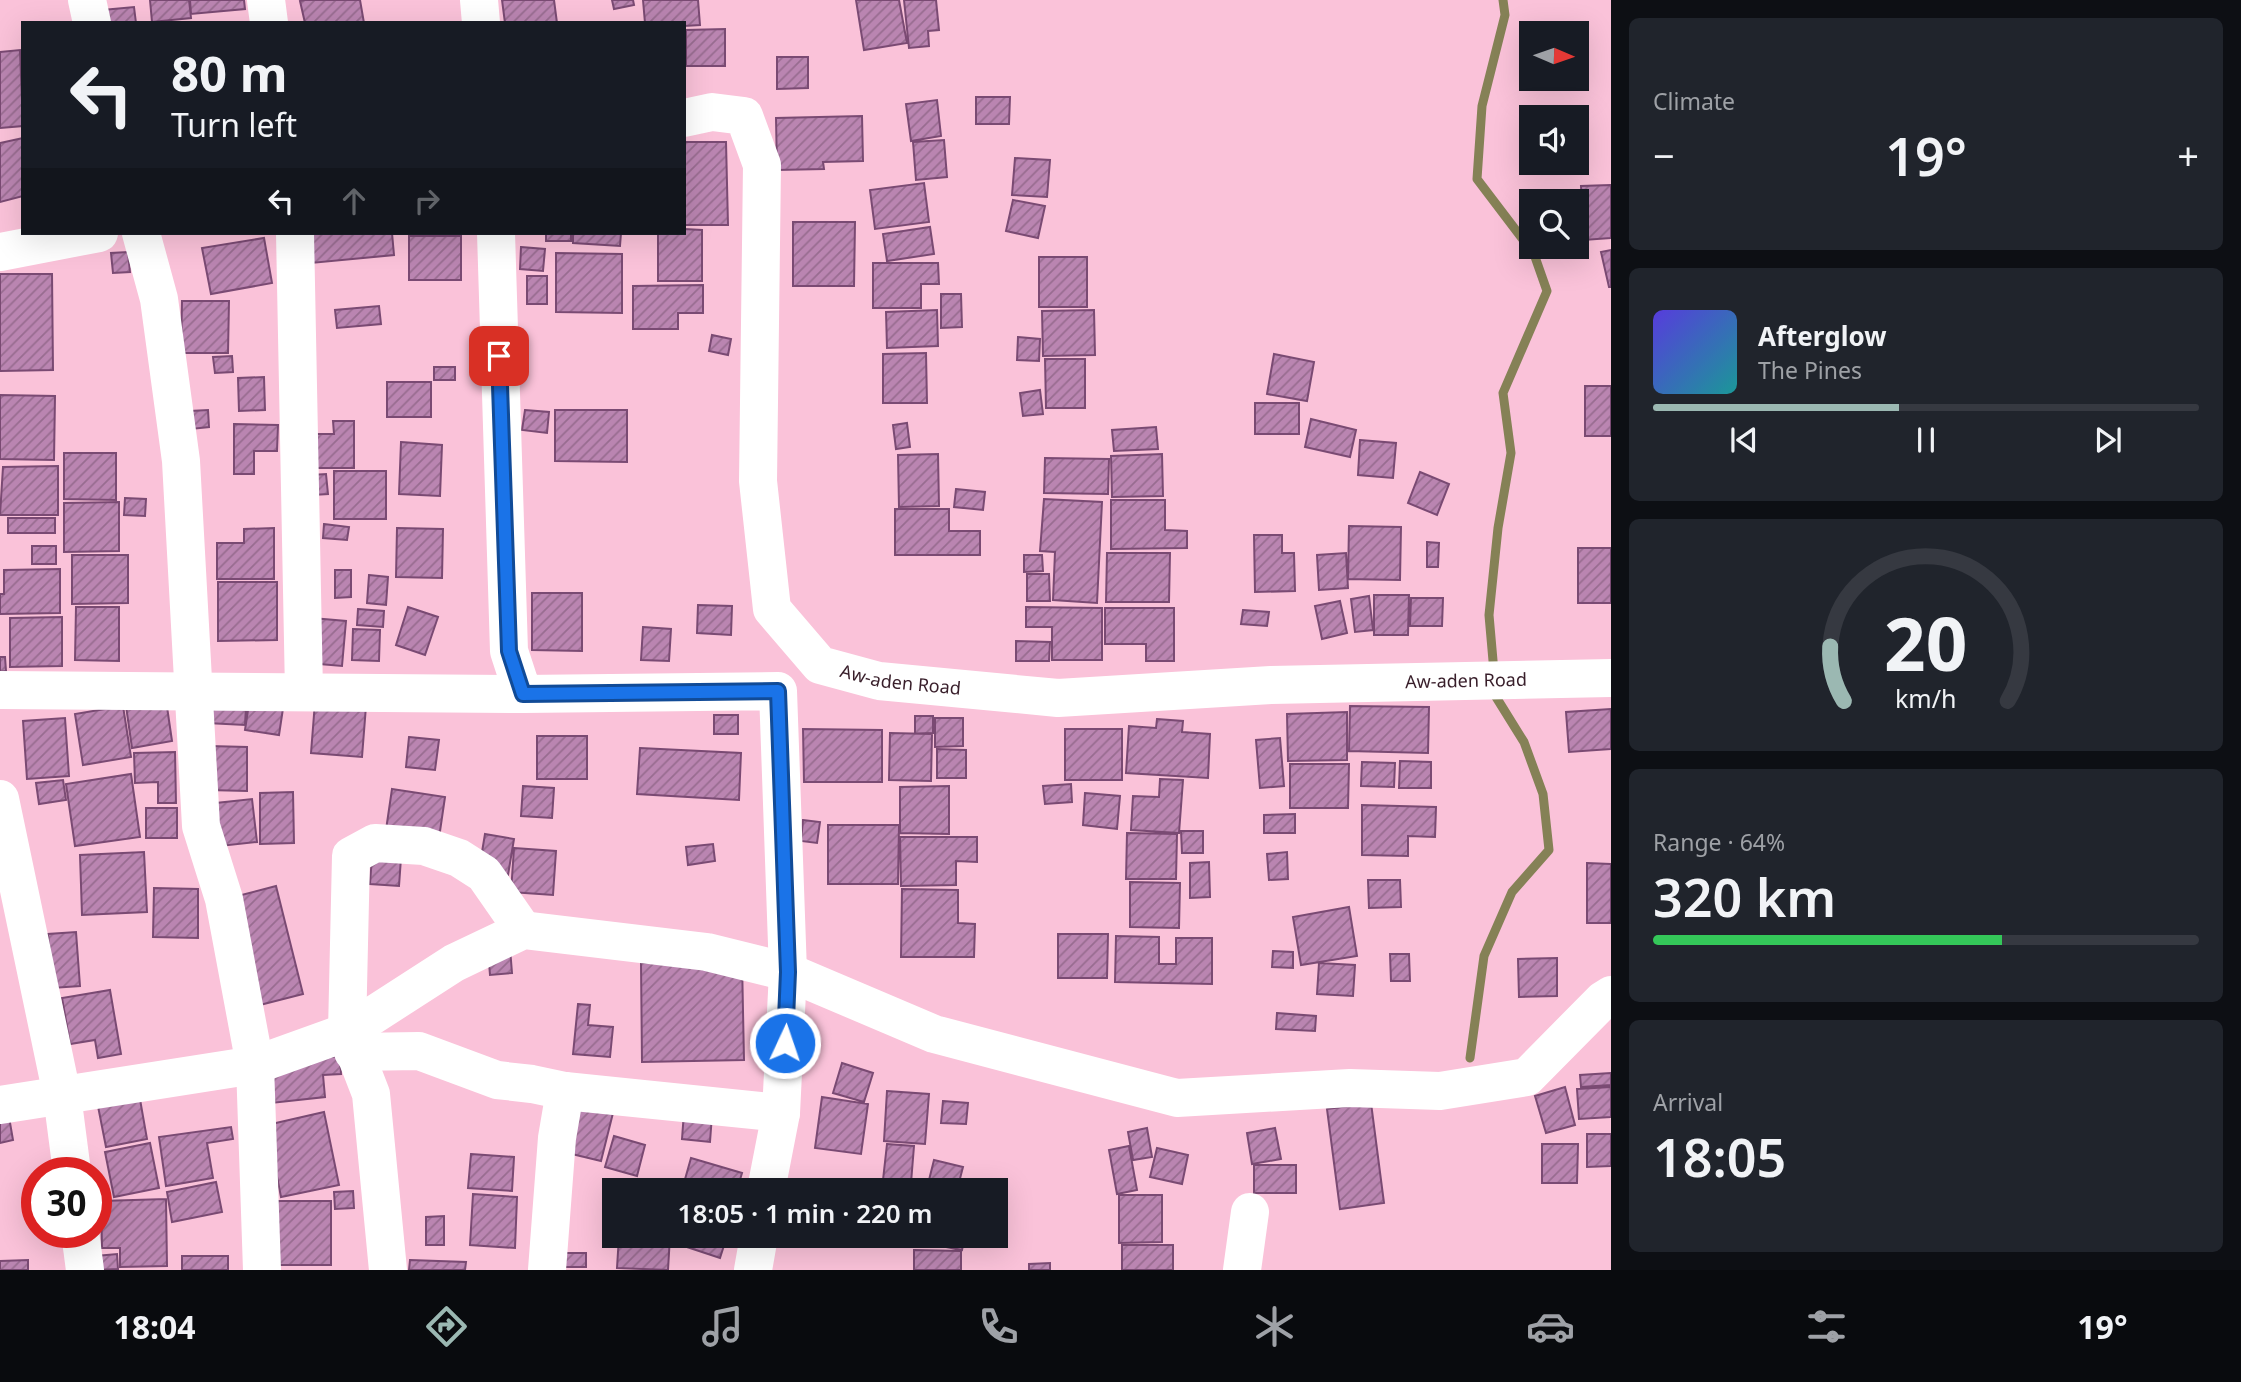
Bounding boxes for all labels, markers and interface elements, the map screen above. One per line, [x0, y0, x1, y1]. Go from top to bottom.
north arrow [1519, 21, 1589, 91]
map controls [1519, 21, 1589, 259]
text: 80 m [171, 40, 288, 106]
icon: left [56, 49, 147, 140]
text: Climate [1653, 85, 1735, 117]
text: Turn left [171, 103, 297, 146]
button: sound [1519, 105, 1589, 175]
text: 19° [1885, 120, 1967, 191]
text: − [1653, 129, 1675, 181]
text: + [2177, 129, 2199, 181]
icon: left [262, 182, 300, 220]
icon: ahead [335, 182, 373, 220]
icon: right [408, 182, 446, 220]
button: search [1519, 189, 1589, 259]
text: Afterglow [1758, 318, 1886, 354]
pin [469, 326, 529, 386]
icon: arrive [480, 337, 518, 375]
text: The Pines [1758, 354, 1862, 386]
icon: previous [1725, 421, 1763, 459]
icon: pause [1907, 421, 1945, 459]
icon: next [2089, 421, 2127, 459]
text: 20 [1884, 593, 1968, 692]
street label: Aw-aden Road [838, 658, 962, 700]
street label: Aw-aden Road [1405, 667, 1527, 693]
text: km/h [1895, 681, 1957, 715]
text: Range · 64% [1653, 826, 1785, 858]
text: 320 km [1653, 861, 1836, 932]
position arrow [748, 1006, 822, 1080]
text: Arrival [1653, 1086, 1723, 1118]
text: 18:05 [1653, 1121, 1786, 1192]
speed limit sign: 30 [21, 1157, 112, 1248]
text: 18:05 · 1 min · 220 m [678, 1195, 932, 1231]
icon: directions [422, 1302, 471, 1351]
icon: music [698, 1302, 747, 1351]
icon: phone [974, 1302, 1023, 1351]
icon: climate [1250, 1302, 1299, 1351]
icon: car [1526, 1302, 1575, 1351]
icon: filters [1802, 1302, 1851, 1351]
text: 18:04 [113, 1305, 196, 1348]
text: 19° [2077, 1305, 2128, 1348]

